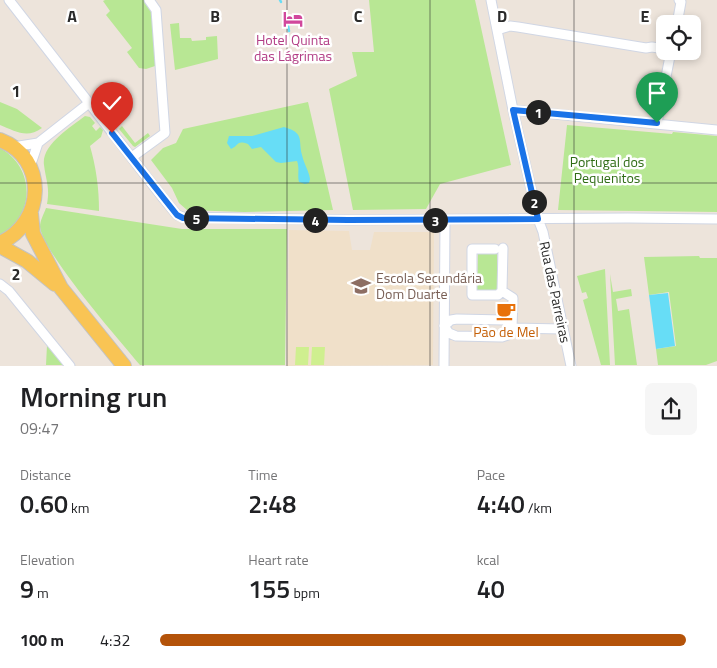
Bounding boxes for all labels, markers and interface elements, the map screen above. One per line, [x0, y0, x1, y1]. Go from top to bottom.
text: A [67, 4, 77, 28]
text: B [210, 4, 220, 28]
text: C [354, 4, 363, 28]
text: D [497, 4, 507, 28]
text: E [641, 4, 650, 28]
hotel icon: Hotel Quinta das Lágrimas [282, 8, 304, 30]
map controls [656, 15, 701, 60]
button: locate [656, 15, 701, 60]
place label: Hotel Quinta das Lágrimas [254, 29, 332, 66]
pin [636, 72, 678, 123]
text: 1 [12, 79, 20, 103]
icon: arrive [643, 79, 671, 107]
pin [91, 82, 133, 133]
icon: check [98, 89, 126, 117]
pin: 1 [526, 100, 550, 124]
text: 1 [535, 102, 542, 123]
park label: Portugal dos Pequenitos [570, 151, 644, 188]
pin: 2 [522, 190, 546, 214]
text: 2 [531, 192, 538, 213]
pin: 5 [184, 206, 208, 230]
text: 5 [193, 208, 200, 229]
pin: 4 [302, 208, 328, 232]
pin: 3 [422, 208, 448, 232]
text: 4 [312, 210, 319, 231]
text: 3 [432, 210, 439, 231]
street label: Rua das Parreiras [534, 239, 577, 345]
text: 2 [12, 262, 20, 286]
place label: Escola Secundária Dom Duarte [376, 267, 482, 304]
school or university icon: Escola Secundária Dom Duarte [350, 275, 372, 297]
cafe icon: Pão de Mel [495, 300, 517, 322]
place label: Pão de Mel [473, 321, 539, 342]
text: Morning run [20, 375, 167, 418]
button: share [645, 383, 697, 435]
text: 09:47 [20, 416, 59, 440]
text: Distance [20, 464, 71, 485]
text: Time [248, 464, 278, 485]
text: Pace [477, 464, 505, 485]
text: 0.60 [20, 485, 68, 523]
text: 2:48 [248, 485, 296, 523]
text: 4:40 [477, 485, 525, 523]
text: km [68, 497, 89, 518]
text: /km [525, 497, 552, 518]
text: Elevation [20, 549, 74, 570]
text: Heart rate [248, 549, 308, 570]
text: kcal [477, 549, 500, 570]
text: 9 [20, 570, 34, 608]
text: 155 [248, 570, 290, 608]
text: 40 [477, 570, 505, 608]
text: m [34, 582, 49, 603]
text: bpm [290, 582, 320, 603]
text: 100 m [20, 628, 64, 652]
text: 4:32 [100, 628, 130, 652]

